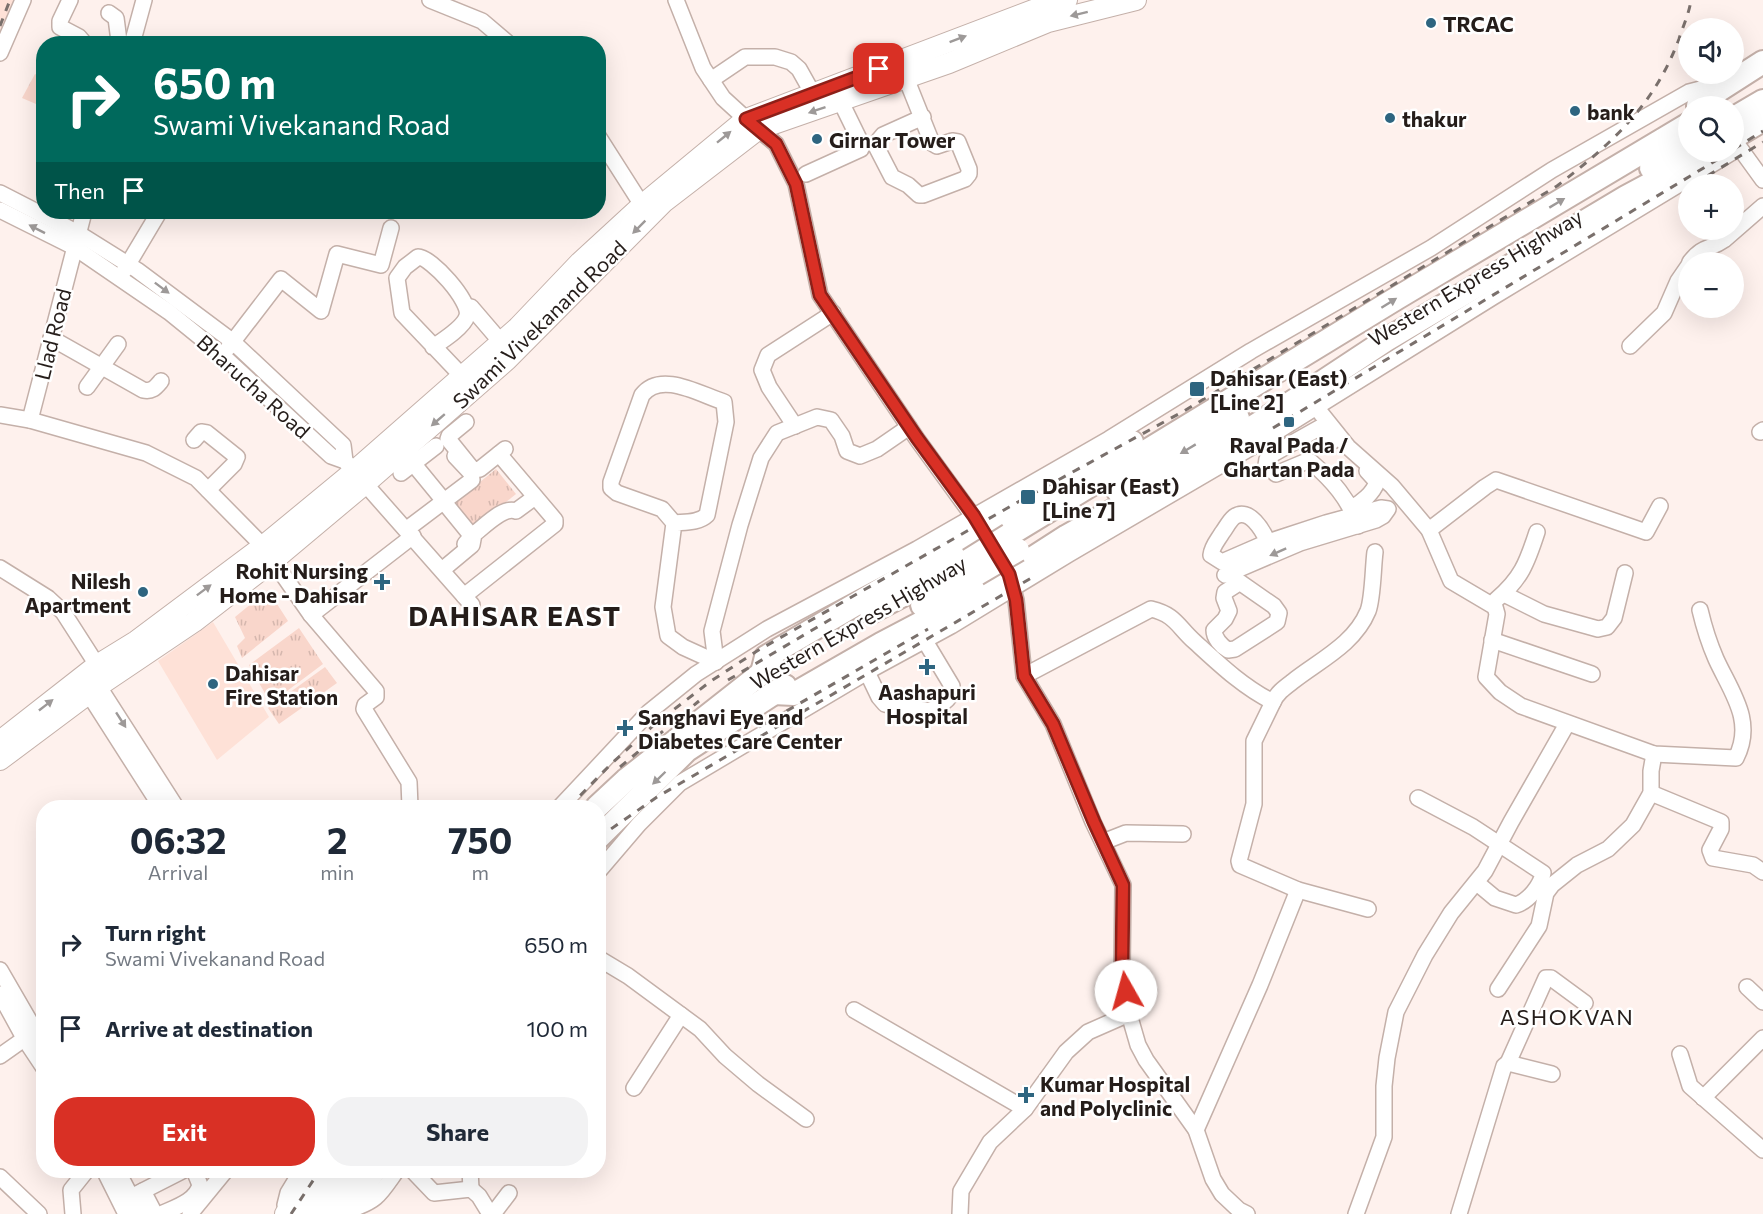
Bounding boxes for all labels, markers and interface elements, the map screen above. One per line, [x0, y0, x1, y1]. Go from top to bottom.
one-way arrow [1070, 10, 1088, 20]
place label: TRCAC [1443, 11, 1514, 36]
marker: TRCAC [1424, 16, 1438, 30]
map controls [1678, 18, 1744, 318]
button: sound [1678, 18, 1744, 84]
one-way arrow [949, 34, 967, 44]
pin [853, 43, 904, 94]
icon: arrive [862, 52, 895, 85]
text: 650 m [153, 56, 276, 108]
icon: right [54, 60, 132, 138]
button: search [1678, 96, 1744, 162]
place label: bank [1587, 99, 1635, 124]
marker: bank [1568, 104, 1582, 118]
one-way arrow [808, 105, 826, 115]
place label: thakur [1402, 106, 1467, 131]
text: Swami Vivekanand Road [153, 108, 450, 141]
marker: thakur [1383, 111, 1397, 125]
place label: Girnar Tower [829, 127, 956, 152]
one-way arrow [716, 131, 731, 144]
marker: Girnar Tower [810, 132, 824, 146]
icon: arrive [117, 174, 150, 207]
button: + [1678, 174, 1744, 240]
text: Then [54, 177, 105, 204]
one-way arrow [1549, 197, 1565, 208]
street label: Western Express Highway [1363, 203, 1587, 351]
one-way arrow [632, 220, 647, 234]
one-way arrow [28, 224, 46, 234]
street label: Swami Vivekanand Road [447, 235, 631, 413]
button: − [1678, 252, 1744, 318]
one-way arrow [154, 282, 170, 295]
street label: Llad Road [29, 286, 75, 382]
one-way arrow [1381, 297, 1397, 309]
street label: Bharucha Road [192, 329, 316, 443]
place label: Dahisar (East) [Line 2] [1210, 365, 1347, 414]
marker: Dahisar (East) [Line 2] [1188, 380, 1206, 398]
one-way arrow [431, 413, 446, 426]
marker: Raval Pada / Ghartan Pada [1282, 415, 1296, 429]
place label: Raval Pada / Ghartan Pada [1223, 432, 1355, 481]
one-way arrow [1180, 443, 1196, 454]
place label: Dahisar (East) [Line 7] [1042, 473, 1179, 522]
marker: Dahisar (East) [Line 7] [1019, 488, 1037, 506]
one-way arrow [1269, 547, 1287, 557]
street label: Western Express Highway [746, 550, 971, 694]
place label: Rohit Nursing Home - Dahisar [219, 558, 368, 607]
place label: Nilesh Apartment [24, 568, 131, 617]
marker: Rohit Nursing Home - Dahisar [373, 573, 391, 591]
marker: Nilesh Apartment [136, 585, 150, 599]
one-way arrow [196, 585, 211, 597]
district label: DAHISAR EAST [408, 599, 622, 632]
marker: Aashapuri Hospital [918, 658, 936, 676]
place label: Dahisar Fire Station [225, 660, 338, 709]
marker: Dahisar Fire Station [206, 677, 220, 691]
place label: Aashapuri Hospital [878, 679, 976, 728]
one-way arrow [38, 698, 54, 711]
place label: Sanghavi Eye and Diabetes Care Center [638, 704, 843, 753]
one-way arrow [115, 712, 127, 728]
marker: Sanghavi Eye and Diabetes Care Center [616, 719, 634, 737]
one-way arrow [653, 770, 667, 784]
text: 06:32 [130, 817, 227, 861]
text: 2 [327, 817, 347, 861]
text: 750 [448, 817, 512, 861]
text: Arrival [148, 860, 208, 884]
text: min [320, 860, 354, 884]
text: m [471, 860, 489, 884]
text: Turn right [105, 919, 206, 946]
icon: right [54, 928, 87, 961]
text: 650 m [524, 931, 588, 958]
text: Swami Vivekanand Road [105, 946, 325, 970]
position arrow [1094, 959, 1158, 1023]
district label: ASHOKVAN [1500, 1003, 1634, 1030]
icon: arrive [54, 1012, 87, 1045]
text: Arrive at destination [105, 1015, 313, 1042]
text: 100 m [526, 1015, 588, 1042]
place label: Kumar Hospital and Polyclinic [1040, 1071, 1190, 1120]
marker: Kumar Hospital and Polyclinic [1017, 1086, 1035, 1104]
button: Exit [54, 1097, 315, 1166]
button: Share [327, 1097, 588, 1166]

